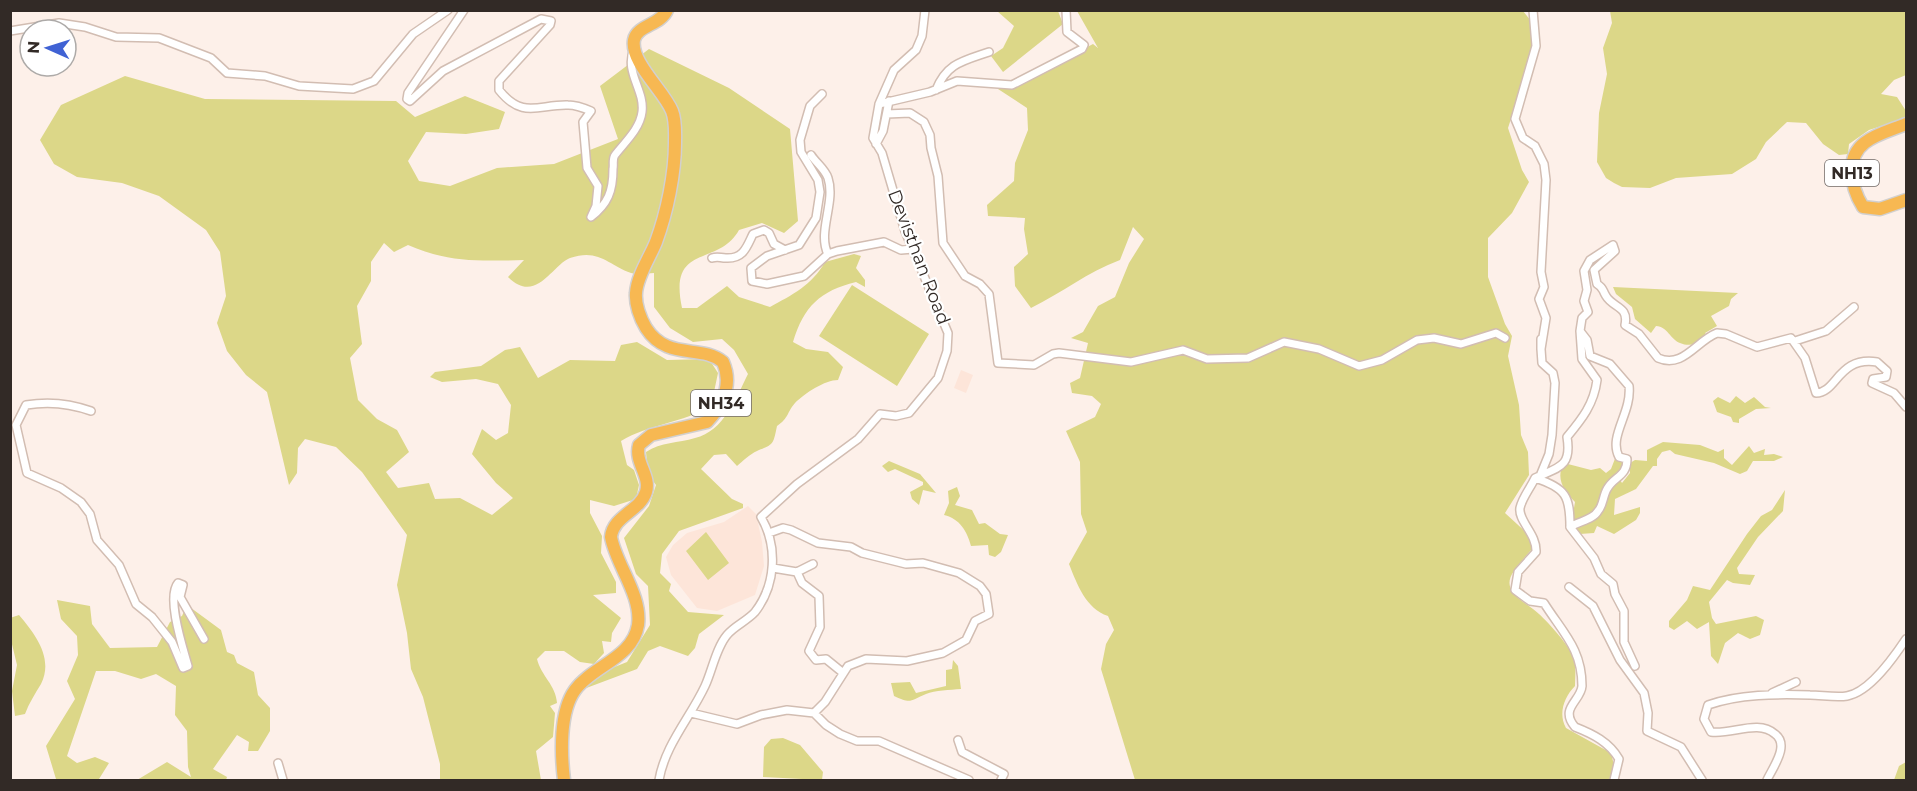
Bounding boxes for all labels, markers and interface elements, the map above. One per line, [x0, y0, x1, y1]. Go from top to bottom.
north arrow [18, 18, 78, 78]
text: N [24, 40, 43, 54]
road number: NH13 [1825, 160, 1879, 186]
street label: Devisthan Road [883, 186, 955, 328]
road number: NH34 [691, 390, 751, 416]

